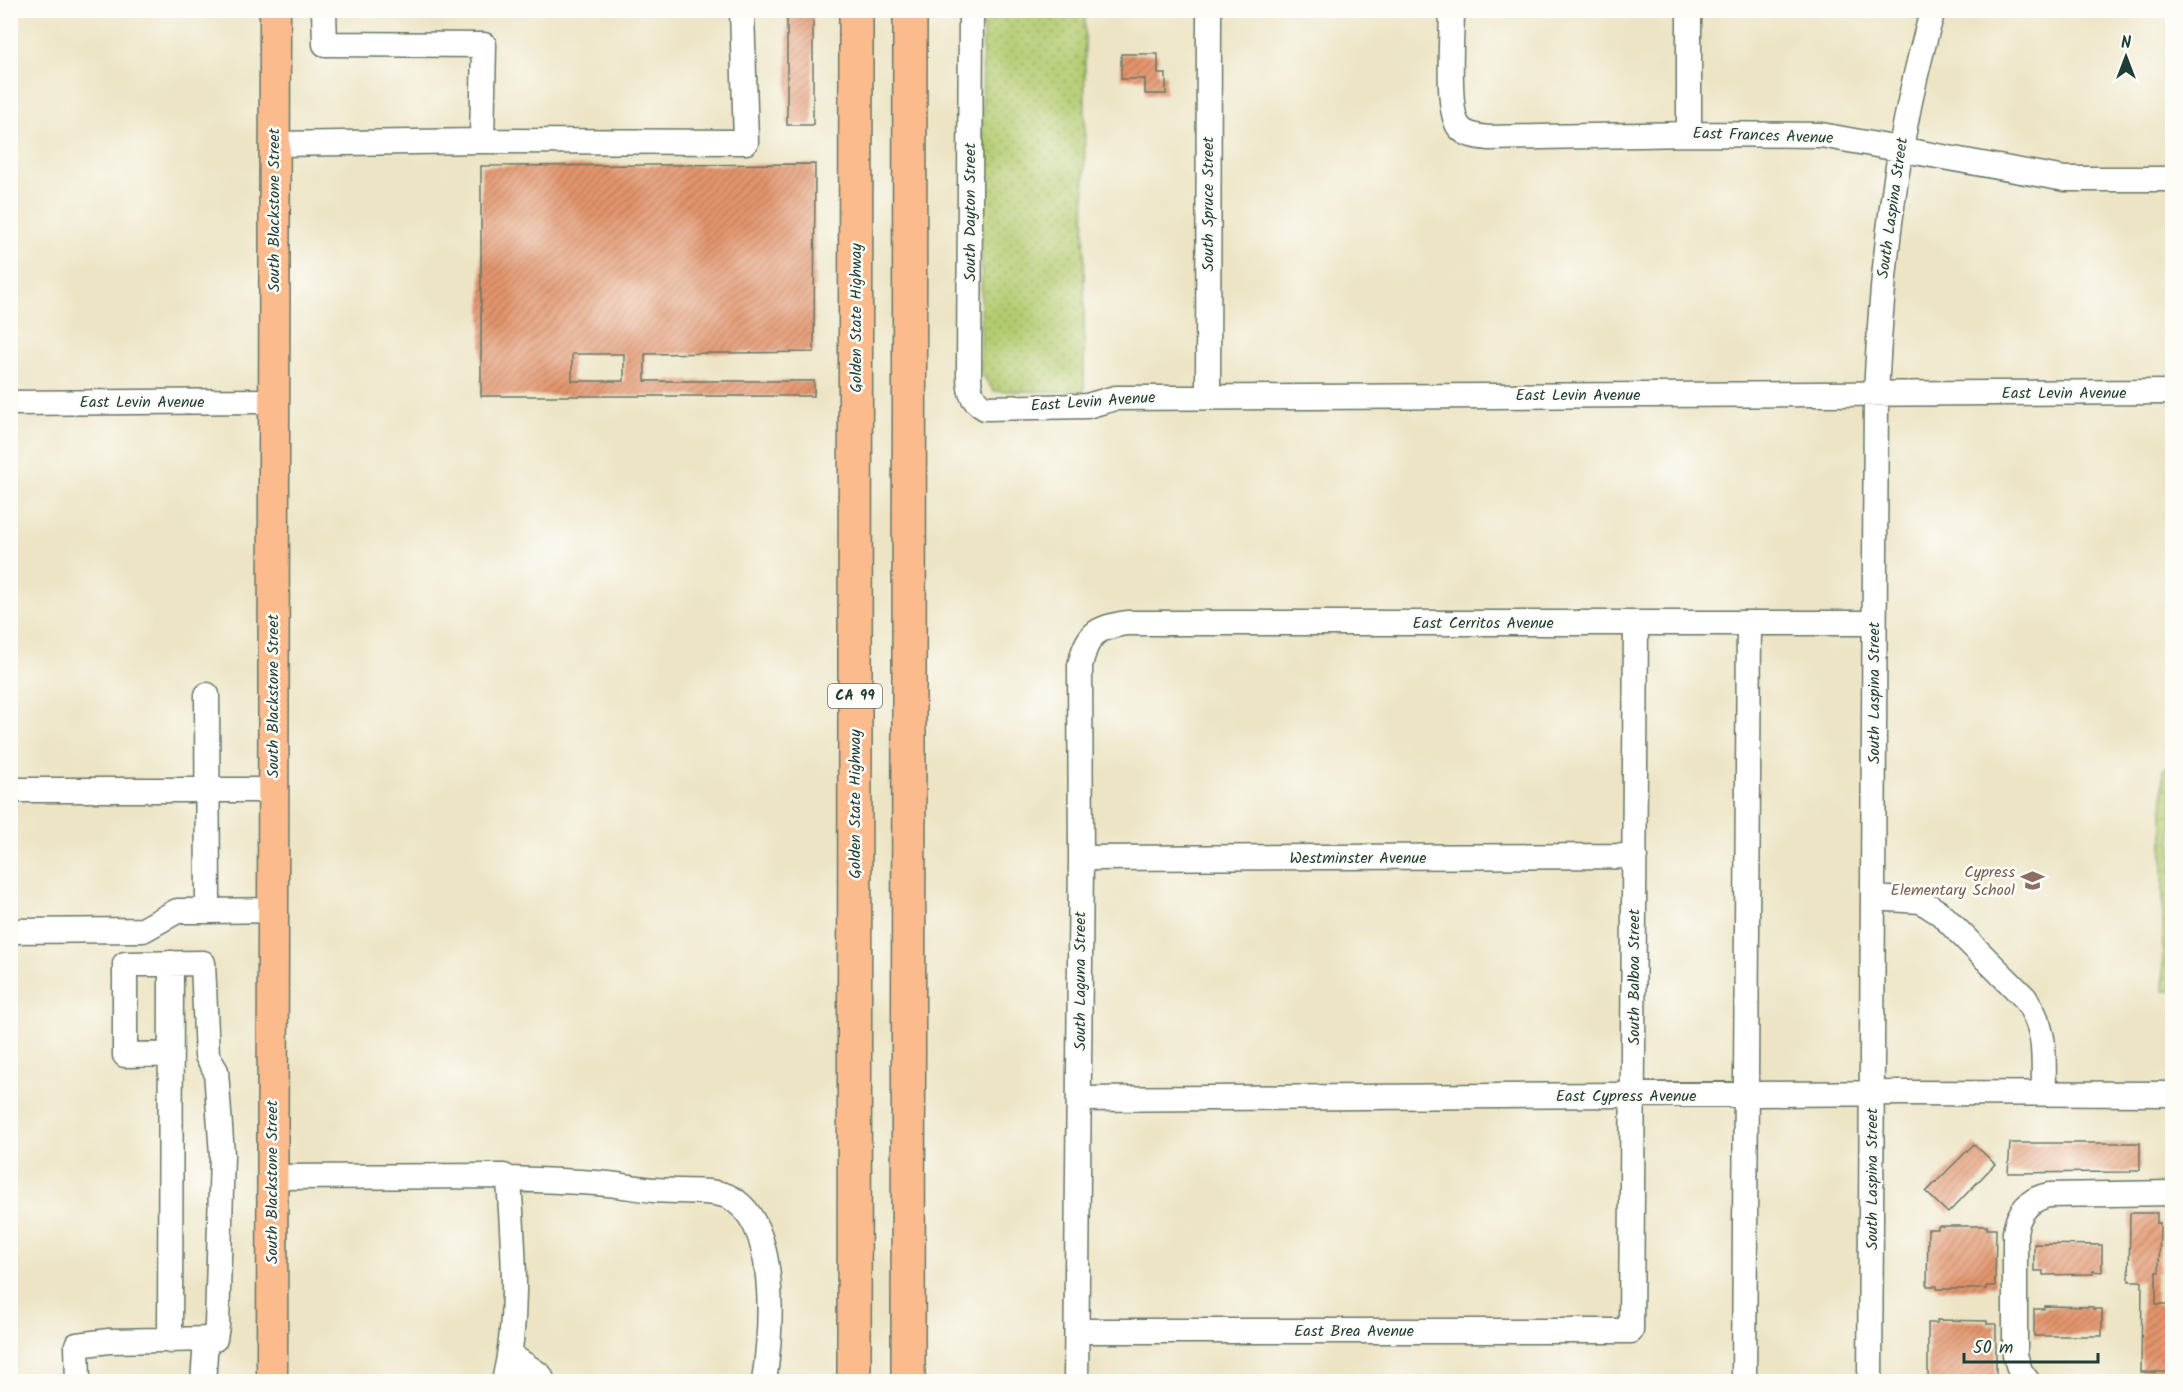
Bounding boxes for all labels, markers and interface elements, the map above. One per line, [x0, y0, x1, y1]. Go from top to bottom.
north arrow [2096, 27, 2156, 87]
text: N [2121, 31, 2131, 56]
street label: East Frances Avenue [1692, 121, 1834, 151]
street label: South Blackstone Street [262, 127, 287, 292]
street label: South Laspina Street [1871, 135, 1915, 280]
street label: South Spruce Street [1196, 136, 1221, 272]
street label: South Dayton Street [958, 142, 983, 281]
street label: Golden State Highway [844, 243, 869, 393]
street label: East Levin Avenue [2002, 381, 2126, 406]
street label: East Levin Avenue [1516, 383, 1640, 408]
street label: East Levin Avenue [1030, 385, 1156, 419]
street label: East Levin Avenue [80, 390, 204, 415]
street label: East Cerritos Avenue [1412, 611, 1554, 636]
street label: South Blackstone Street [261, 613, 286, 778]
street label: South Laspina Street [1862, 621, 1887, 764]
road number: CA 99 [828, 684, 882, 708]
street label: Golden State Highway [843, 729, 868, 879]
street label: Westminster Avenue [1290, 846, 1426, 871]
place label: Cypress Elementary School [1891, 860, 2015, 903]
school or university icon: Cypress Elementary School [2020, 868, 2046, 894]
street label: South Balboa Street [1622, 908, 1647, 1045]
street label: South Laguna Street [1068, 911, 1093, 1051]
street label: East Cypress Avenue [1556, 1084, 1696, 1109]
street label: South Blackstone Street [260, 1099, 285, 1264]
street label: South Laspina Street [1860, 1107, 1885, 1250]
street label: East Brea Avenue [1294, 1319, 1414, 1344]
scale bar [1964, 1326, 2098, 1364]
text: 50 m [1973, 1334, 2013, 1363]

